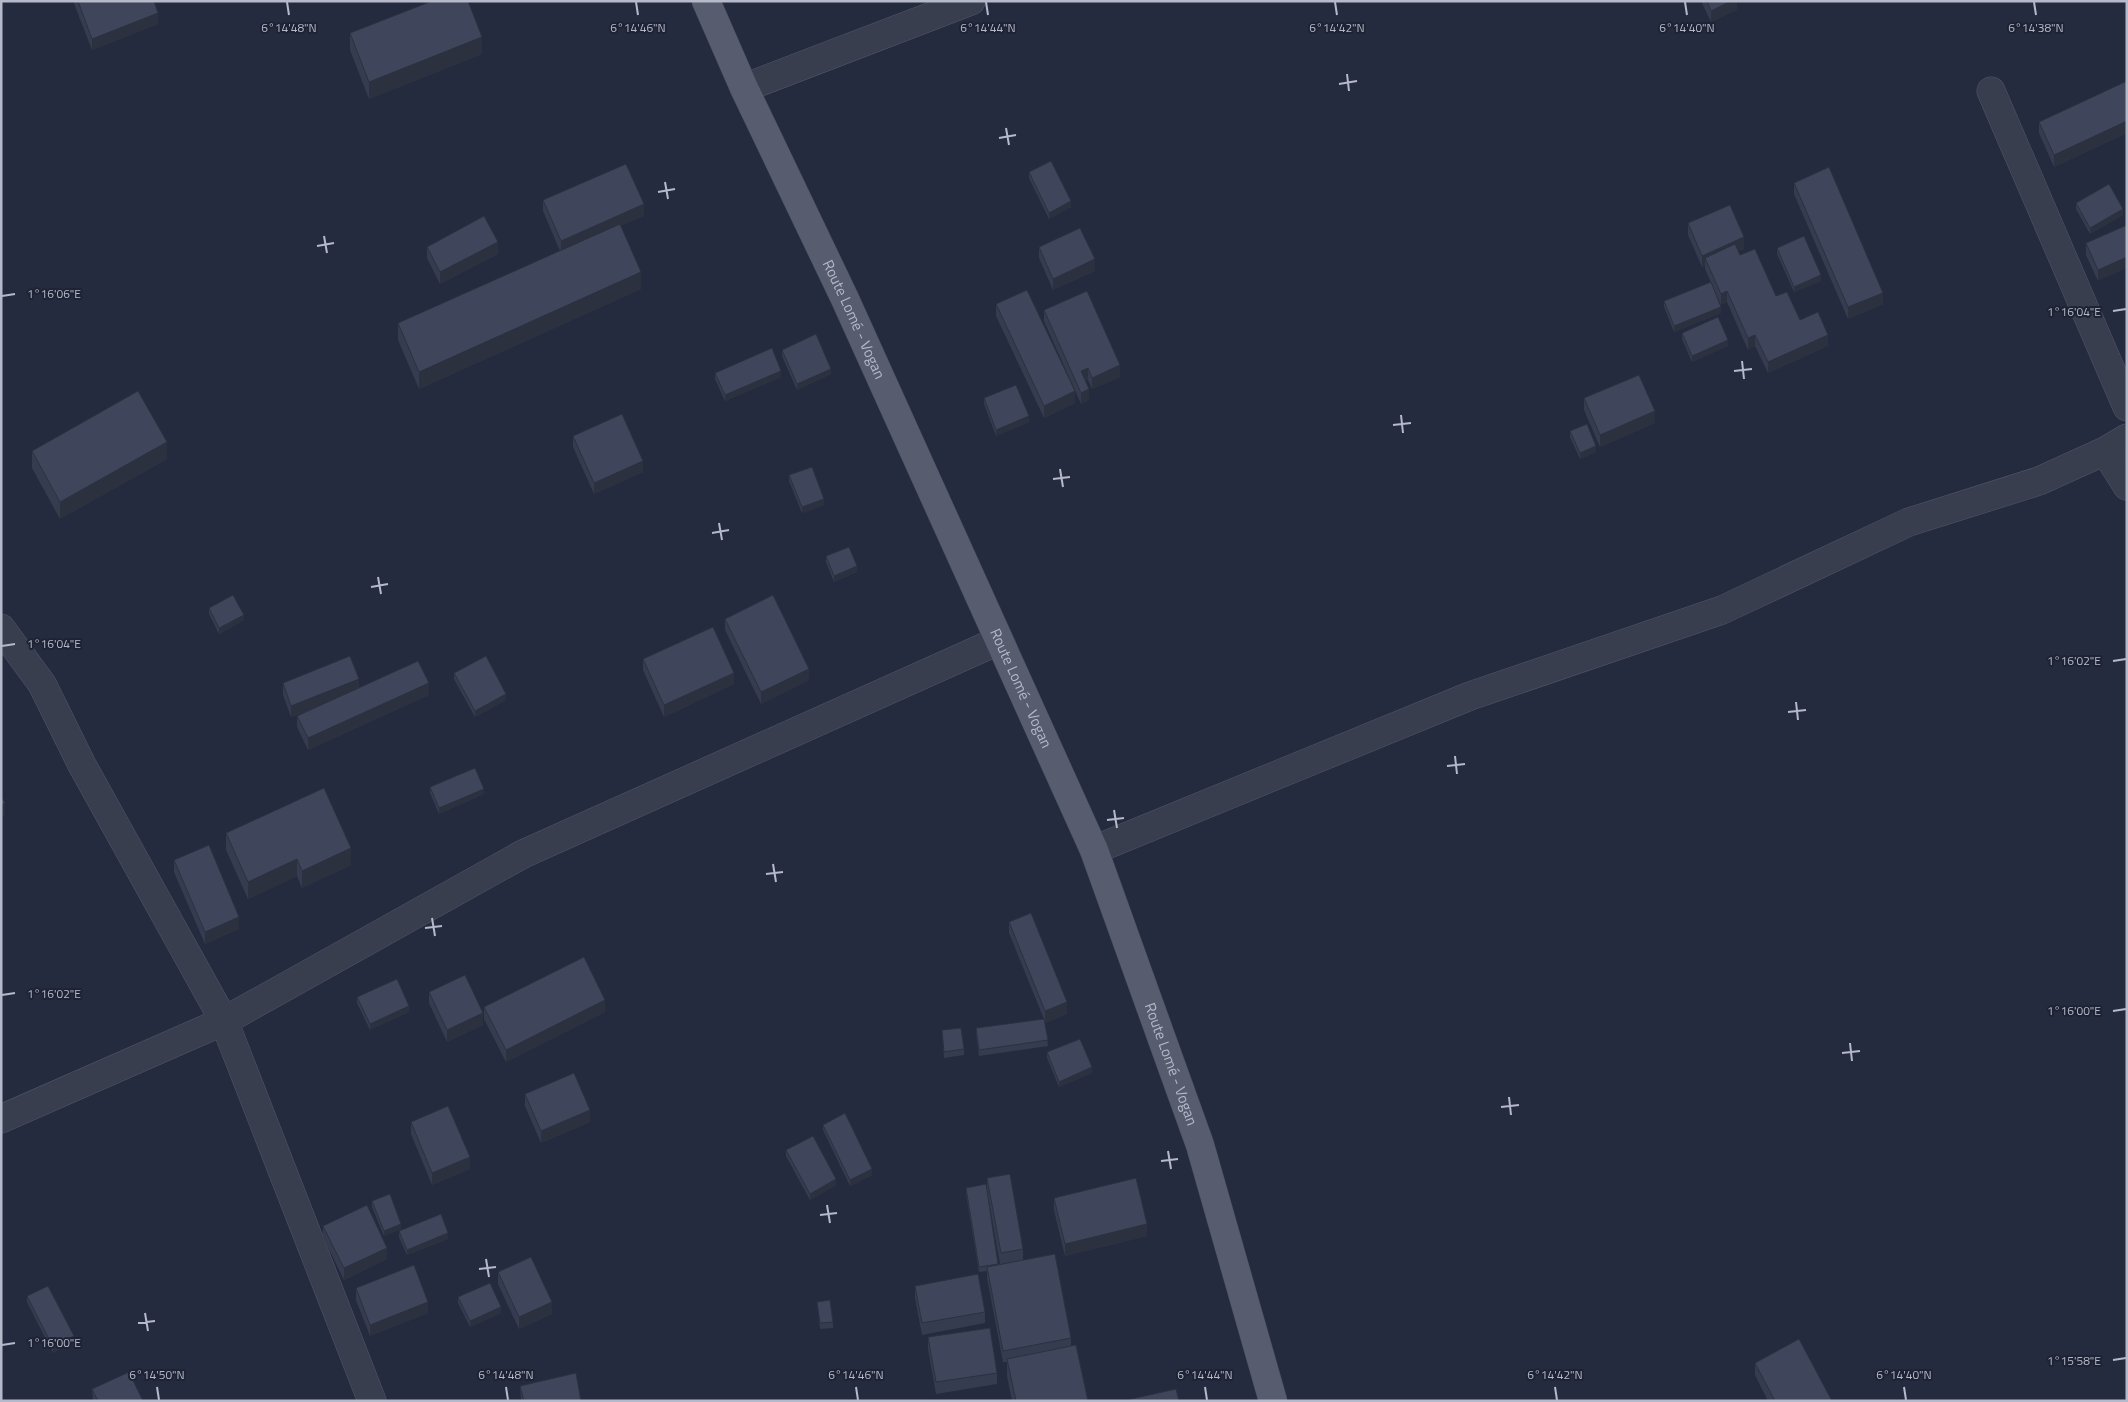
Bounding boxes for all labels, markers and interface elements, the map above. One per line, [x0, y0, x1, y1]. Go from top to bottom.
text: 6°14'48"N [261, 18, 317, 37]
text: 6°14'46"N [610, 18, 666, 37]
text: 6°14'44"N [960, 18, 1016, 37]
text: 6°14'42"N [1309, 18, 1365, 37]
text: 6°14'40"N [1659, 18, 1715, 37]
text: 6°14'38"N [2008, 18, 2064, 37]
street label: Route Lomé - Vogan [817, 256, 892, 382]
text: 1°16'06"E [27, 284, 81, 303]
text: 1°16'04"E [2047, 302, 2101, 321]
street label: Route Lomé - Vogan [984, 625, 1058, 752]
text: 1°16'04"E [27, 634, 81, 653]
text: 1°16'02"E [2047, 651, 2101, 670]
text: 1°16'02"E [27, 984, 81, 1003]
street label: Route Lomé - Vogan [1139, 999, 1204, 1129]
text: 1°16'00"E [2047, 1001, 2101, 1020]
text: 1°16'00"E [27, 1333, 81, 1352]
text: 1°15'58"E [2047, 1351, 2101, 1370]
text: 6°14'50"N [129, 1365, 185, 1384]
text: 6°14'48"N [478, 1365, 534, 1384]
text: 6°14'46"N [828, 1365, 884, 1384]
text: 6°14'44"N [1177, 1365, 1233, 1384]
text: 6°14'42"N [1527, 1365, 1583, 1384]
text: 6°14'40"N [1876, 1365, 1932, 1384]

